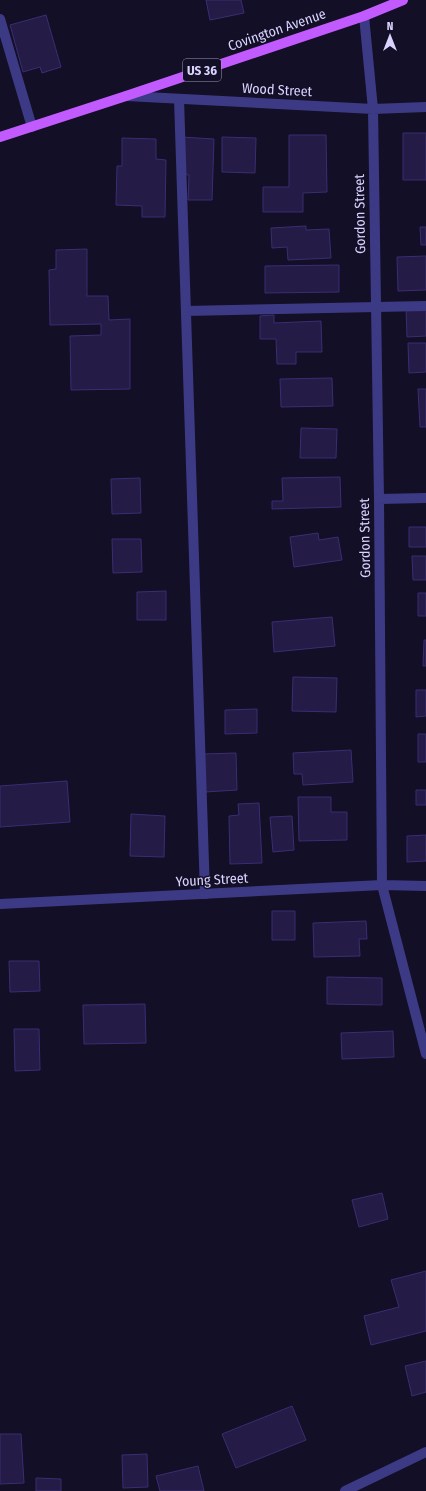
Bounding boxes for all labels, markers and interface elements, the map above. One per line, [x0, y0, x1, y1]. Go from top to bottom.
street label: Covington Avenue [226, 5, 328, 55]
north arrow [370, 16, 410, 56]
text: N [387, 20, 393, 33]
road number: US 36 [183, 59, 221, 81]
street label: Wood Street [241, 80, 313, 100]
street label: Gordon Street [351, 174, 369, 254]
street label: Gordon Street [356, 498, 374, 578]
street label: Young Street [175, 870, 249, 890]

